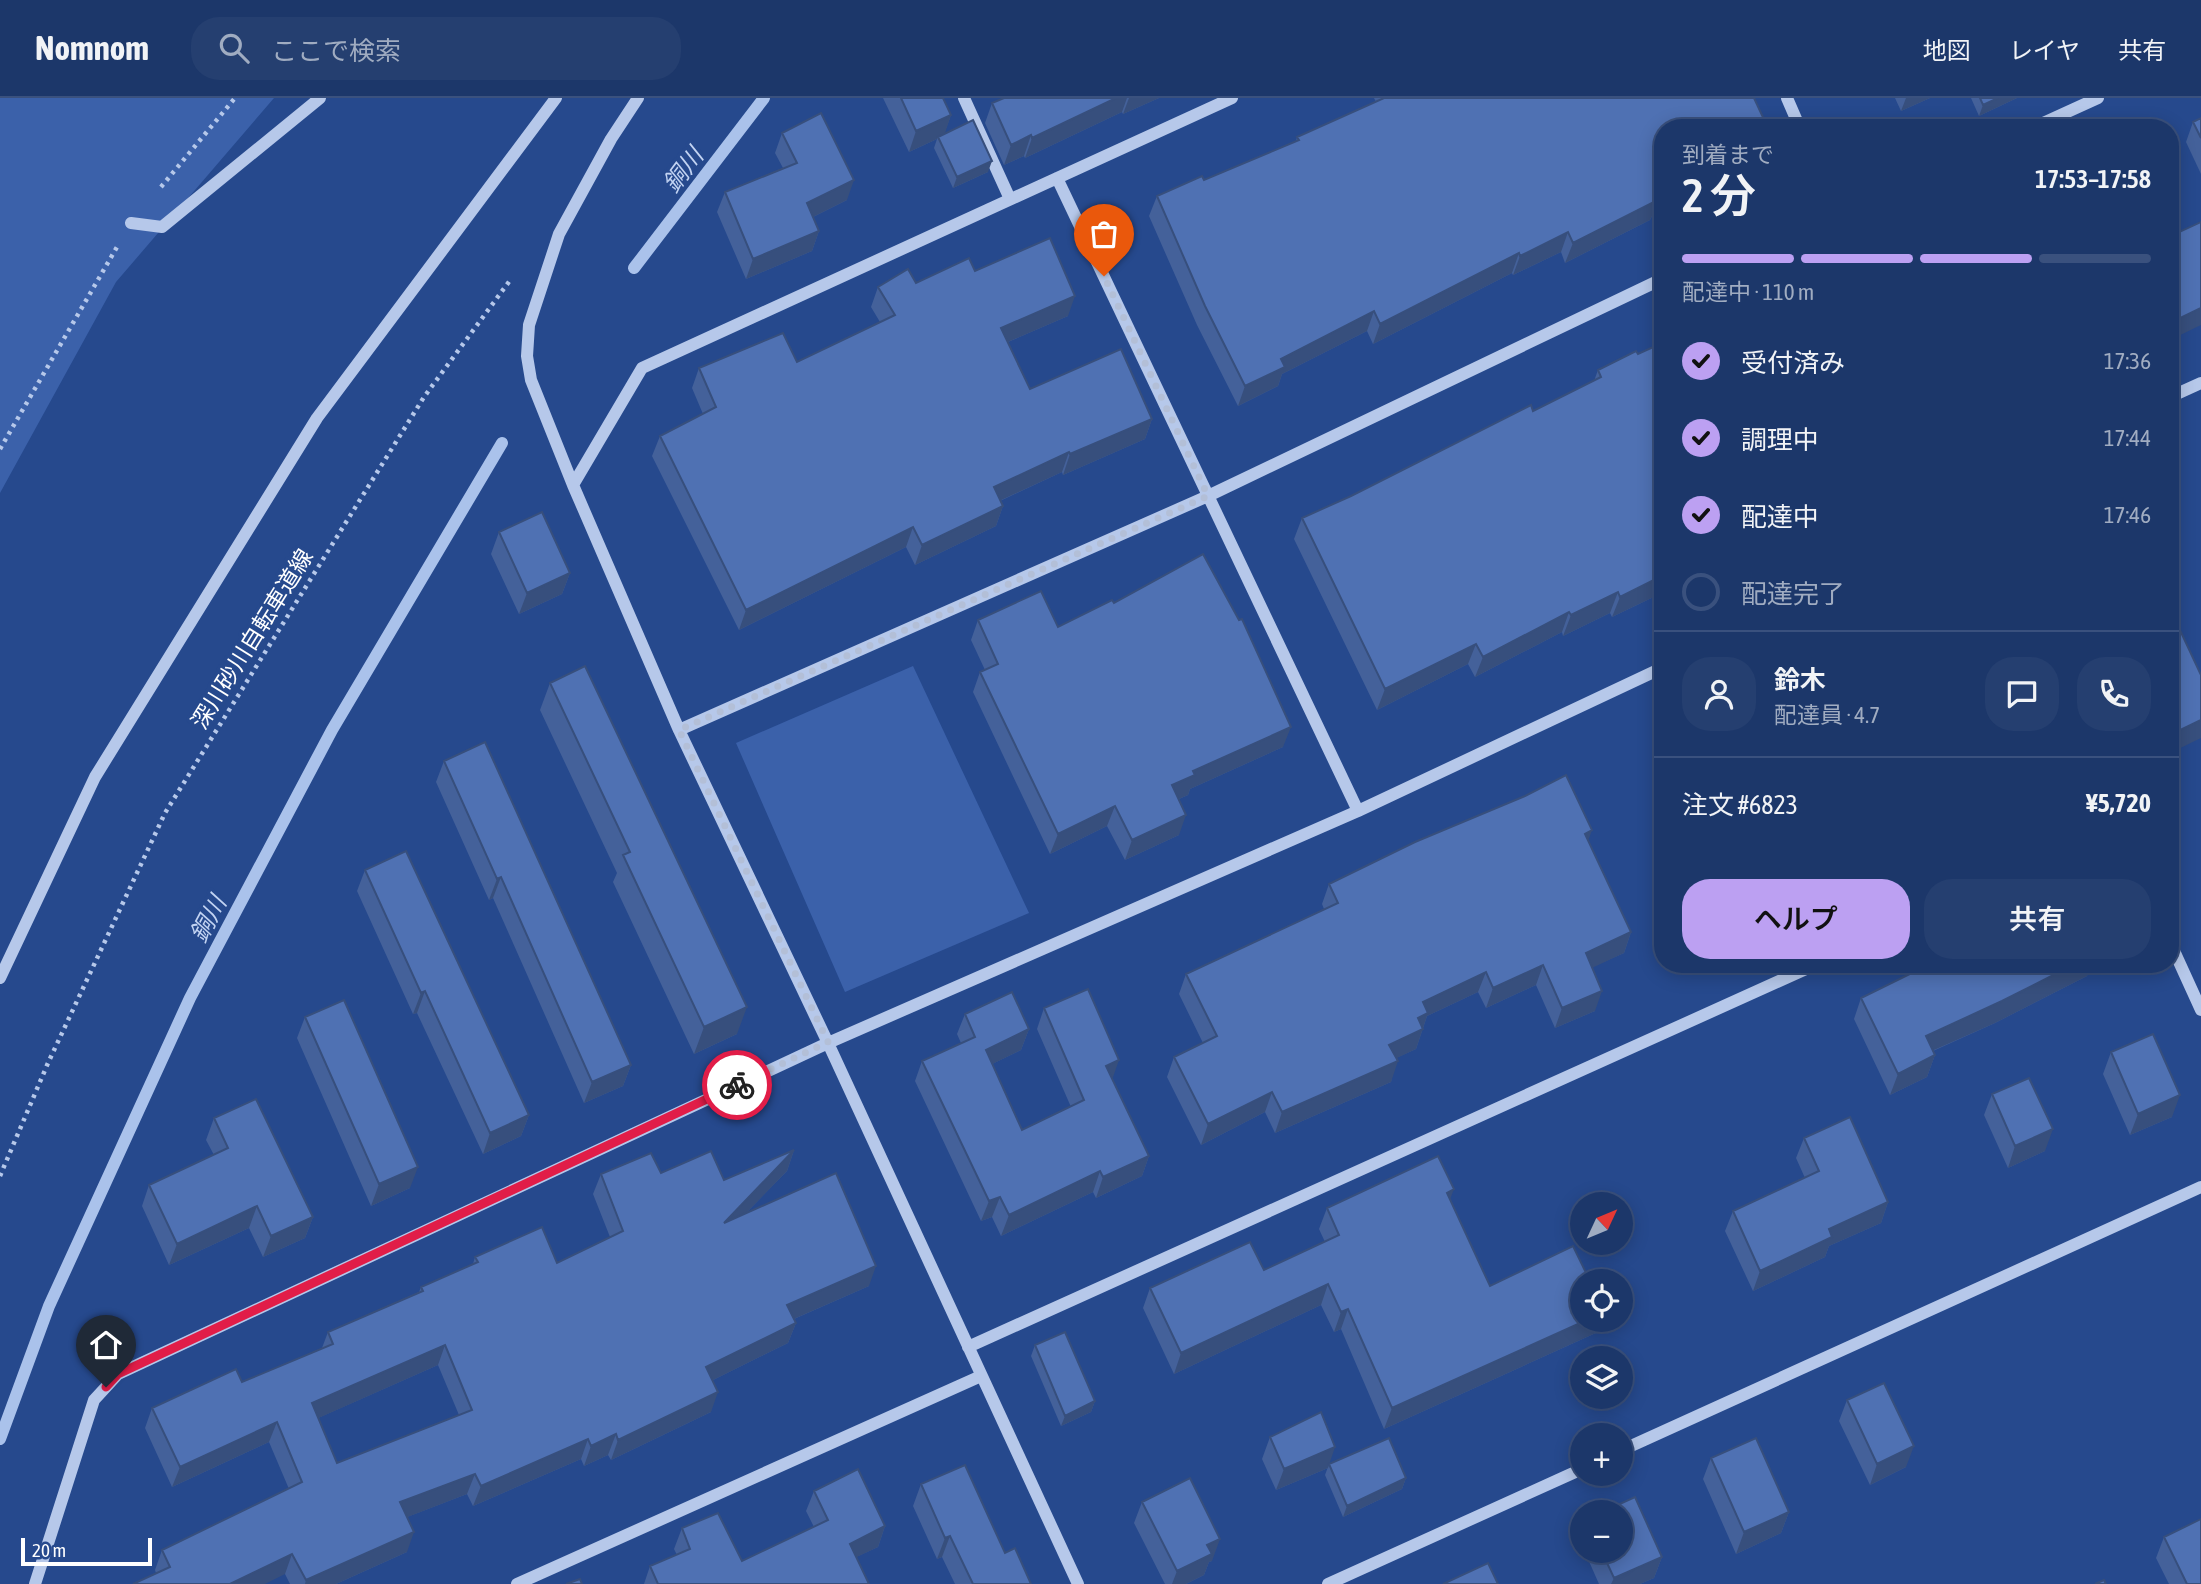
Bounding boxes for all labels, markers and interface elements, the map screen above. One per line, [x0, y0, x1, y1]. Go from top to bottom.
search box [191, 17, 681, 80]
text: Nomnom [35, 29, 149, 67]
icon: search [215, 29, 253, 67]
text: ここで検索 [271, 36, 401, 66]
text: 地図 [1923, 37, 1971, 64]
text: レイヤ [2009, 37, 2080, 64]
text: 共有 [2118, 37, 2166, 64]
water label: 銅川 [658, 140, 710, 197]
text: 到着まで [1682, 142, 1774, 168]
text: 17:53–17:58 [2035, 164, 2151, 194]
text: 2 分 [1682, 169, 1756, 222]
pin [1074, 204, 1134, 276]
icon: bag [1085, 215, 1123, 253]
text: 配達中 · 110 m [1682, 279, 1814, 305]
icon: check [1682, 342, 1720, 380]
text: 受付済み [1741, 348, 1845, 378]
text: 17:36 [2104, 348, 2151, 374]
icon: check [1682, 419, 1720, 457]
text: 調理中 [1741, 425, 1819, 455]
text: 17:44 [2104, 425, 2151, 451]
icon: check [1682, 496, 1720, 534]
text: 配達中 [1741, 502, 1819, 532]
text: 17:46 [2104, 502, 2151, 528]
street label: 深川砂川自転車道線 [186, 544, 318, 734]
text: 配達完了 [1741, 579, 1845, 609]
button: person [1682, 657, 1756, 731]
button: chat [1985, 657, 2059, 731]
button: phone [2077, 657, 2151, 731]
text: 鈴木 [1774, 665, 1826, 695]
text: 配達員 · 4.7 [1774, 702, 1880, 728]
text: ¥5,720 [2086, 788, 2151, 818]
text: 注文 #6823 [1682, 790, 1798, 820]
button: ヘルプ [1682, 879, 1910, 959]
button: 共有 [1924, 879, 2151, 959]
water label: 銅川 [185, 889, 233, 947]
courier [702, 1050, 772, 1120]
icon: bike [718, 1066, 756, 1104]
north arrow [1570, 1192, 1633, 1255]
map controls [1570, 1192, 1633, 1563]
button: locate [1570, 1269, 1633, 1332]
pin [76, 1315, 136, 1387]
icon: home [87, 1326, 125, 1364]
button: layers [1570, 1346, 1633, 1409]
button: + [1570, 1423, 1633, 1486]
button: − [1570, 1500, 1633, 1563]
scale bar [21, 1535, 152, 1567]
text: 20 m [32, 1539, 66, 1561]

